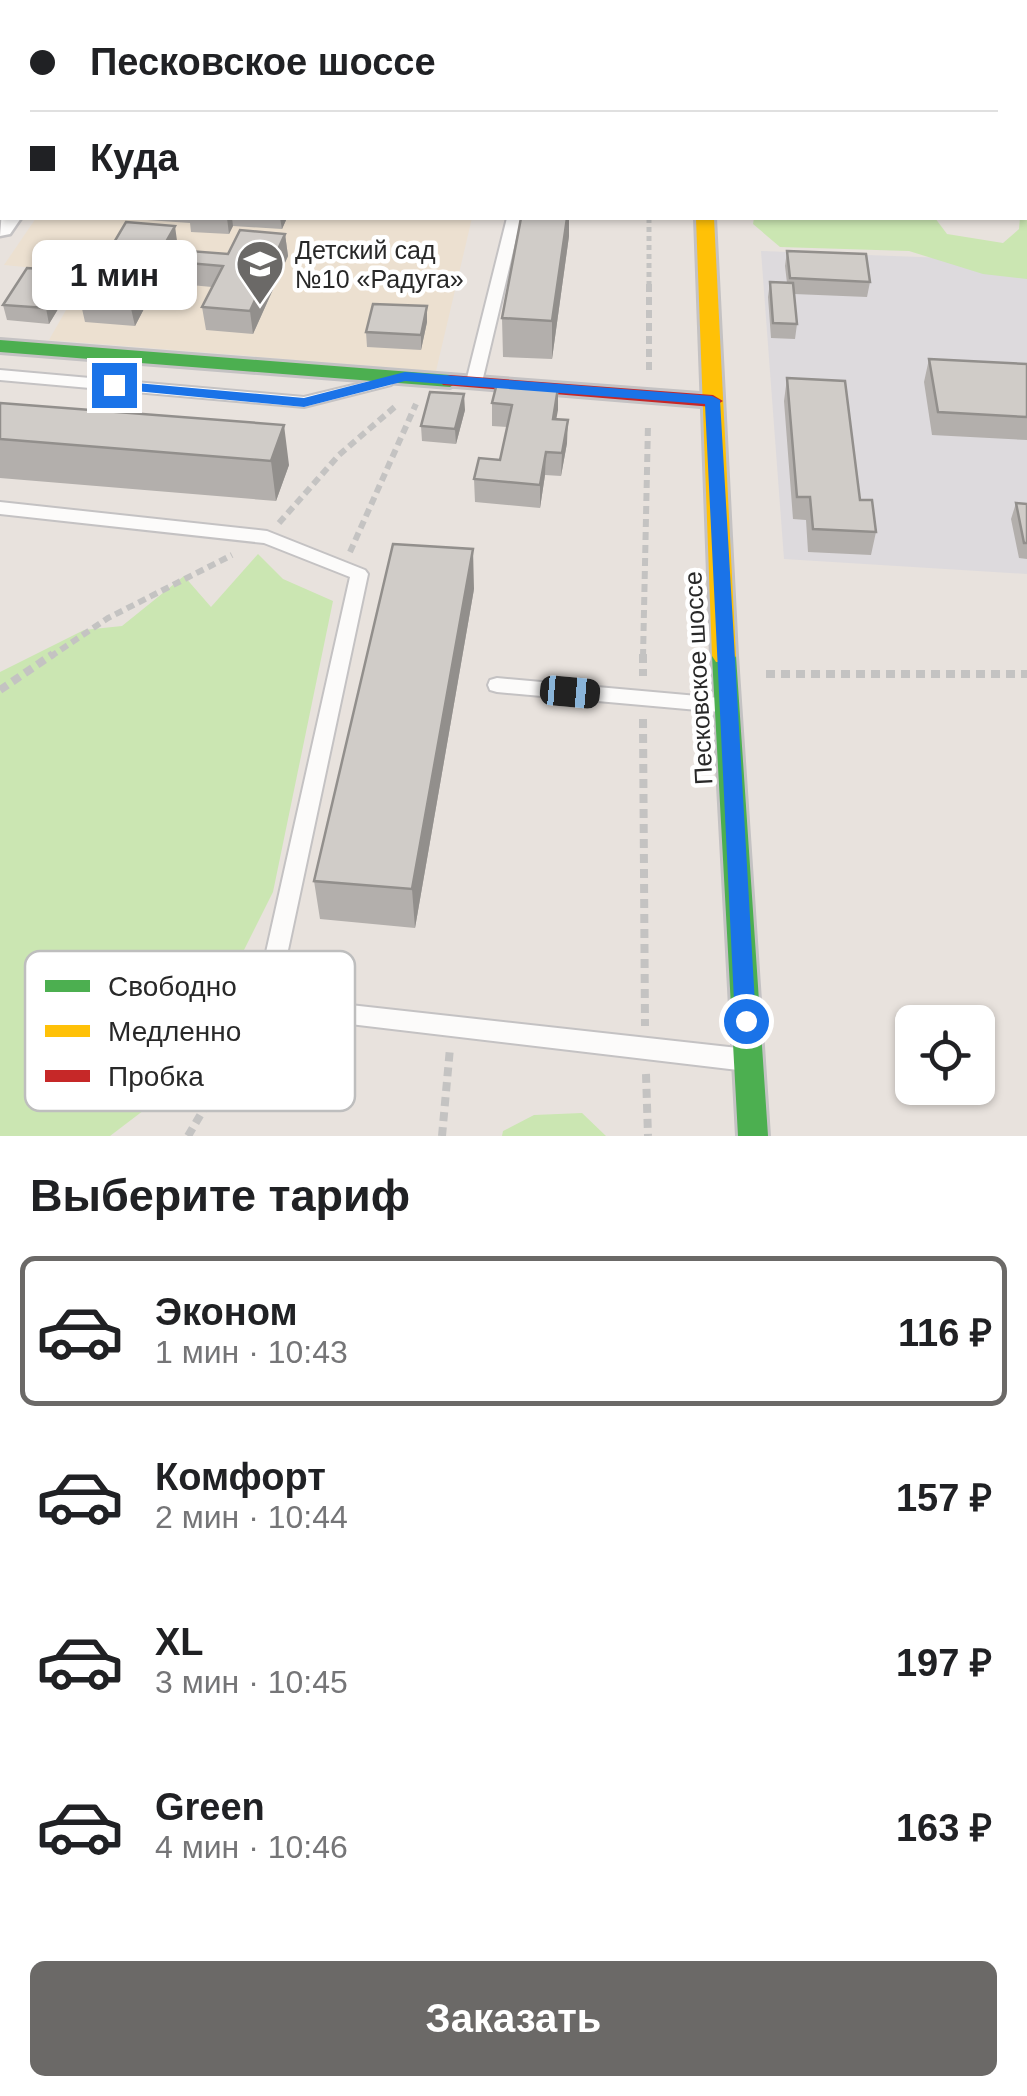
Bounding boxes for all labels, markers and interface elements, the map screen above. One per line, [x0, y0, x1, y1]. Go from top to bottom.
text: Песковское шоссе [90, 41, 436, 83]
text: Куда [90, 137, 179, 179]
place label: Детский сад №10 «Радуга» [295, 236, 464, 293]
school or university icon: Детский сад №10 «Радуга» [234, 238, 286, 306]
callout: 1 мин [32, 240, 196, 310]
text: 1 мин [70, 257, 159, 293]
route end [92, 363, 137, 408]
street label: Песковское шоссе [678, 570, 718, 786]
car [539, 674, 601, 710]
legend [25, 951, 355, 1111]
text: Свободно [108, 971, 237, 1002]
route start [724, 999, 769, 1044]
map controls [895, 1005, 995, 1105]
button: locate [895, 1005, 995, 1105]
text: Медленно [108, 1016, 241, 1047]
text: Пробка [108, 1061, 204, 1092]
text: Выберите тариф [30, 1170, 410, 1221]
icon: car [35, 1286, 125, 1376]
text: Эконом [155, 1291, 298, 1333]
text: 116 ₽ [898, 1312, 992, 1354]
text: 1 мин · 10:43 [155, 1334, 348, 1370]
icon: car [35, 1451, 125, 1541]
text: Комфорт [155, 1456, 326, 1498]
text: 157 ₽ [896, 1477, 992, 1519]
text: 2 мин · 10:44 [155, 1499, 348, 1535]
icon: car [35, 1616, 125, 1706]
text: XL [155, 1621, 204, 1663]
text: 197 ₽ [896, 1642, 992, 1684]
text: 3 мин · 10:45 [155, 1664, 348, 1700]
icon: car [35, 1781, 125, 1871]
text: Green [155, 1786, 265, 1828]
text: 163 ₽ [896, 1807, 992, 1849]
text: 4 мин · 10:46 [155, 1829, 348, 1865]
button: Заказать [30, 1961, 997, 2076]

